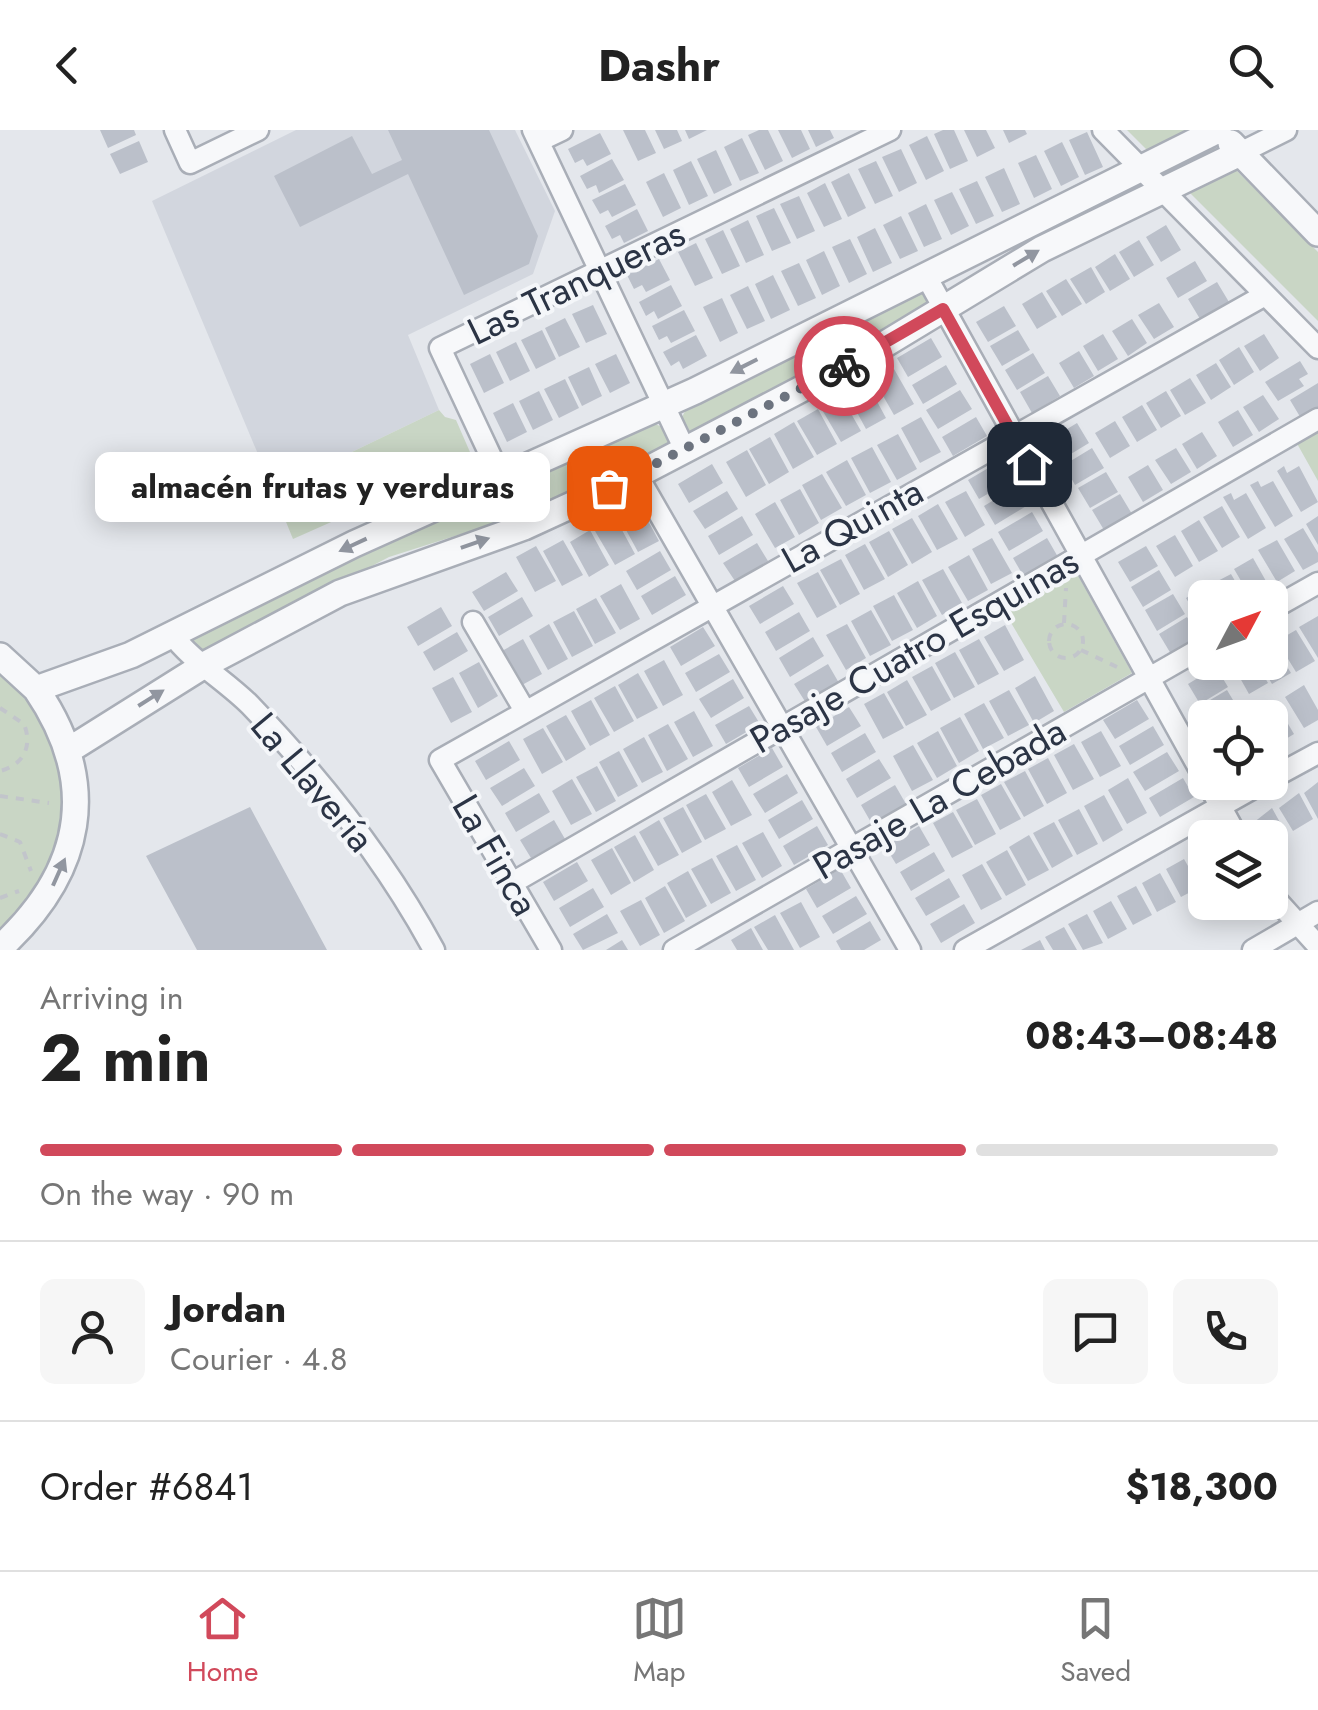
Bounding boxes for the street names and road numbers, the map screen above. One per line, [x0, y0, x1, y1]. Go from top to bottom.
street label: Las Tranqueras [458, 206, 694, 358]
street label: La Quinta [771, 464, 933, 586]
street label: Pasaje Cuatro Esquinas [739, 533, 1089, 767]
street label: La Llavería [238, 700, 388, 864]
street label: Pasaje La Cebada [802, 703, 1076, 893]
street label: La Finca [439, 784, 553, 926]

